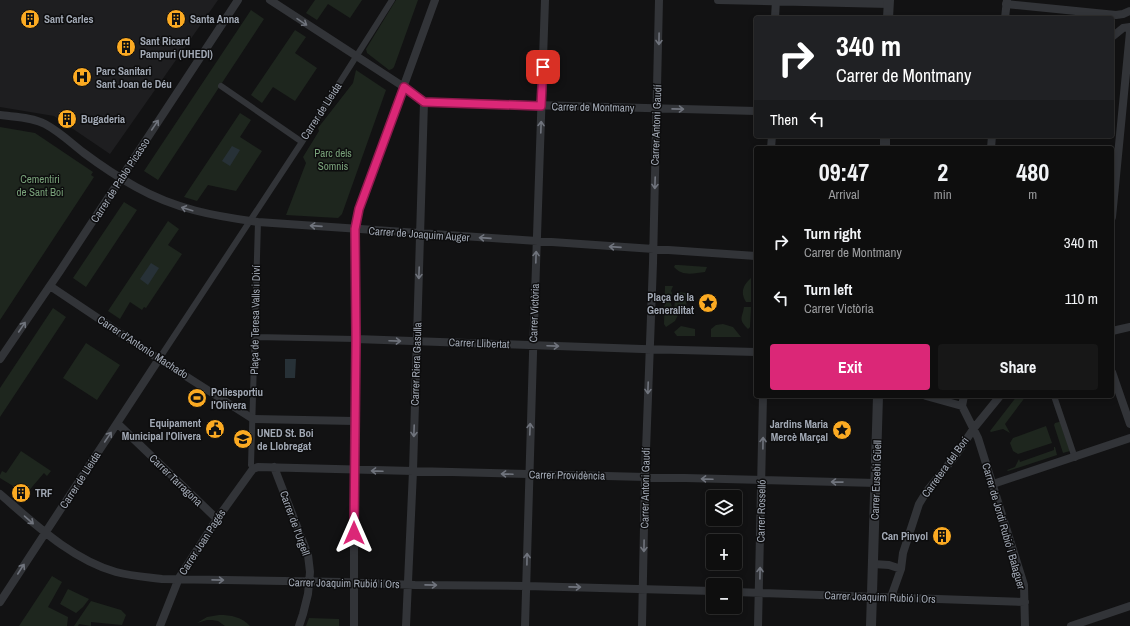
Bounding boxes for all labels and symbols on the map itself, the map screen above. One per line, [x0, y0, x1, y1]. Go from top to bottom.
building icon: Sant Carles [19, 8, 41, 30]
building icon: Santa Anna [165, 8, 187, 30]
place label: Sant Carles [44, 12, 94, 26]
place label: Santa Anna [190, 12, 239, 26]
one-way arrow [296, 18, 307, 26]
one-way arrow [655, 32, 662, 45]
place label: Sant Ricard Pampuri (UHEDI) [140, 34, 213, 61]
building icon: Sant Ricard Pampuri (UHEDI) [115, 36, 137, 58]
pin [526, 50, 560, 84]
place label: Parc Sanitari Sant Joan de Déu [96, 64, 172, 91]
hospital icon: Parc Sanitari Sant Joan de Déu [71, 66, 93, 88]
street label: Carrer de Lleida [297, 80, 345, 142]
street label: Carrer Antoni Gaudí [648, 84, 664, 166]
street label: Carrer de Montmany [552, 99, 635, 115]
one-way arrow [671, 106, 684, 113]
building icon: Bugaderia [56, 108, 78, 130]
place label: Bugaderia [81, 112, 125, 126]
one-way arrow [151, 120, 159, 131]
one-way arrow [537, 121, 544, 134]
street label: Carrer de Pablo Picasso [87, 135, 153, 225]
park label: Parc dels Somnis [314, 146, 352, 173]
park label: Cementiri de Sant Boi [16, 172, 64, 199]
one-way arrow [651, 176, 659, 189]
one-way arrow [181, 205, 194, 212]
one-way arrow [310, 223, 323, 230]
street label: Carrer de Joaquim Auger [368, 223, 470, 245]
one-way arrow [479, 234, 492, 241]
one-way arrow [609, 243, 622, 250]
one-way arrow [533, 251, 540, 264]
street label: Plaça de Teresa Valls i Diví [247, 265, 263, 375]
one-way arrow [415, 266, 422, 279]
street label: Carrer Victòria [526, 283, 542, 343]
place label: Plaça de la Generalitat [647, 290, 694, 317]
place icon: Plaça de la Generalitat [697, 292, 719, 314]
street label: Carrer d'Antonio Machado [95, 312, 191, 382]
one-way arrow [18, 321, 26, 332]
street label: Carrer Riera Gasulla [408, 322, 424, 406]
street label: Carrer Llibertat [448, 335, 510, 351]
one-way arrow [388, 337, 401, 344]
one-way arrow [546, 342, 559, 350]
one-way arrow [645, 381, 652, 394]
place label: Poliesportiu l'Olivera [211, 385, 263, 412]
sports icon: Poliesportiu l'Olivera [186, 387, 208, 409]
place label: Equipament Municipal l'Olivera [122, 416, 201, 443]
place label: Jardins Maria Mercè Marçal [770, 417, 828, 444]
public building icon: Equipament Municipal l'Olivera [204, 418, 226, 440]
place icon: Jardins Maria Mercè Marçal [831, 419, 853, 441]
one-way arrow [527, 423, 534, 436]
one-way arrow [410, 424, 418, 437]
place label: UNED St. Boi de Llobregat [257, 426, 314, 453]
school or university icon: UNED St. Boi de Llobregat [232, 428, 254, 450]
one-way arrow [104, 432, 112, 443]
street label: Carretera del Bori [918, 434, 972, 500]
one-way arrow [759, 437, 766, 450]
street label: Carrer Eusebi Güell [868, 440, 884, 520]
street label: Carrer Antoni Gaudí [637, 447, 653, 528]
street label: Carrer de Lleida [56, 449, 104, 511]
street label: Carrer Tarragona [146, 451, 206, 509]
street label: Carrer de Jordi Rubió i Balaguer [979, 461, 1029, 591]
one-way arrow [371, 467, 384, 474]
street label: Carrer Providència [529, 467, 605, 483]
one-way arrow [501, 470, 514, 478]
one-way arrow [701, 475, 714, 482]
one-way arrow [831, 478, 844, 486]
street label: Carrer Rosselló [753, 480, 769, 542]
building icon: TRF [10, 482, 32, 504]
place label: TRF [35, 486, 53, 500]
street label: Carrer de l'Urgell [277, 489, 313, 557]
street label: Carrer Joan Pagés [176, 506, 229, 578]
position arrow [333, 512, 375, 554]
one-way arrow [24, 515, 35, 524]
building icon: Can Pinyol [931, 525, 953, 547]
place label: Can Pinyol [881, 529, 928, 543]
one-way arrow [640, 539, 648, 552]
one-way arrow [523, 553, 531, 566]
one-way arrow [18, 563, 26, 575]
one-way arrow [756, 567, 764, 580]
street label: Carrer Joaquim Rubió i Ors [288, 575, 400, 591]
one-way arrow [211, 576, 224, 583]
one-way arrow [424, 581, 437, 589]
one-way arrow [568, 583, 581, 591]
street label: Carrer Joaquim Rubió i Ors [824, 588, 936, 606]

